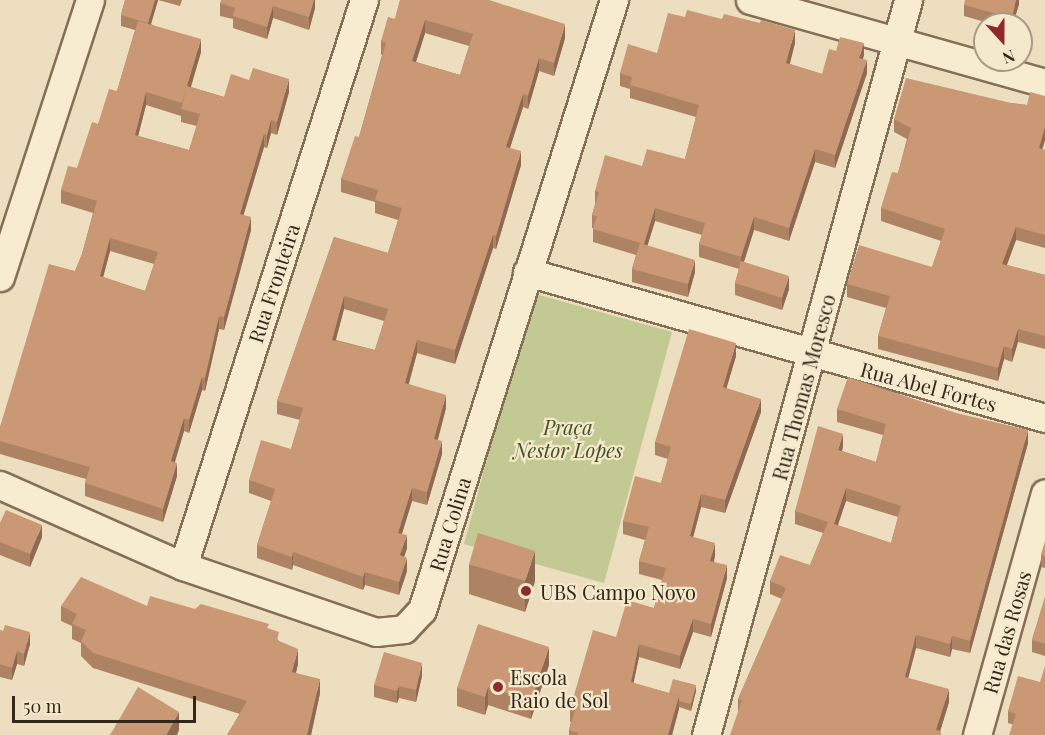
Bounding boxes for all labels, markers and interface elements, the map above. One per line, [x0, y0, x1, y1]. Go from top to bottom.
north arrow [973, 12, 1033, 72]
text: N [1000, 46, 1018, 69]
street label: Rua Fronteira [242, 220, 304, 346]
street label: Rua Thomas Moresco [767, 291, 839, 483]
street label: Rua Abel Fortes [858, 356, 1000, 416]
park label: Praça Nestor Lopes [513, 415, 623, 462]
street label: Rua Colina [423, 474, 475, 574]
street label: Rua das Rosas [977, 568, 1035, 696]
place label: UBS Campo Novo [540, 579, 696, 603]
marker: UBS Campo Novo [517, 582, 535, 600]
place label: Escola Raio de Sol [510, 664, 609, 711]
marker: Escola Raio de Sol [491, 680, 505, 694]
scale bar [15, 684, 200, 722]
text: 50 m [23, 694, 62, 718]

